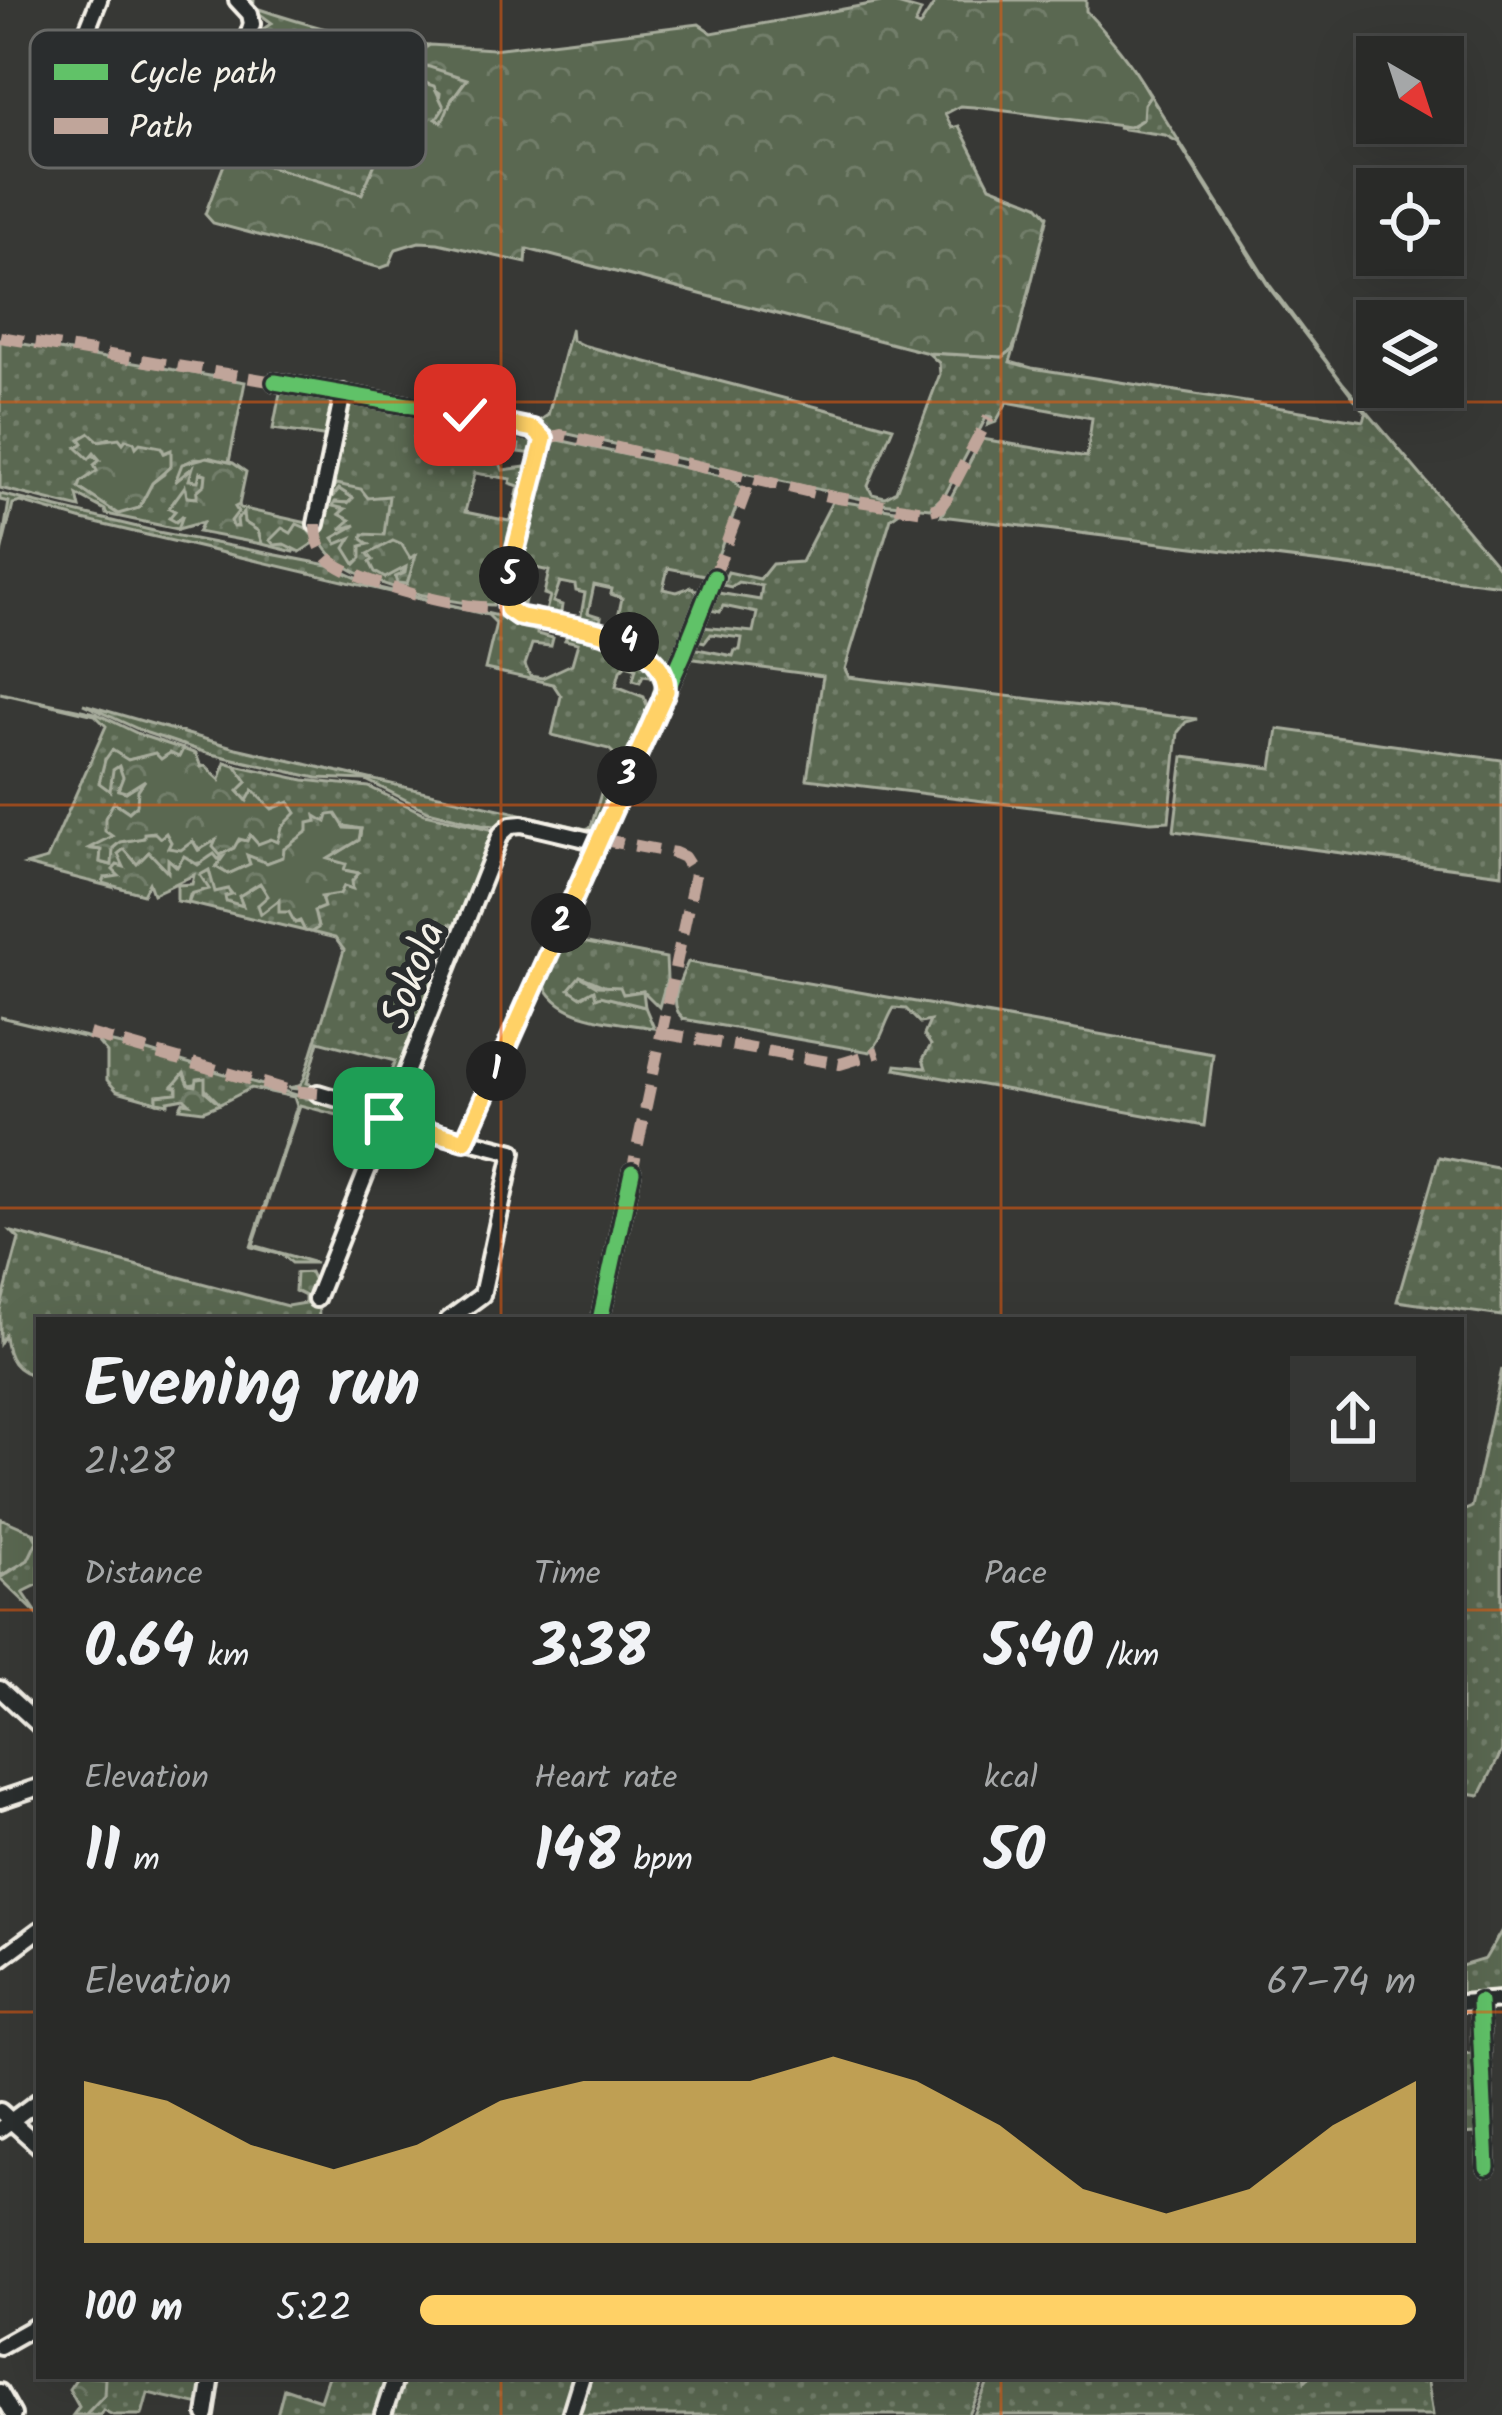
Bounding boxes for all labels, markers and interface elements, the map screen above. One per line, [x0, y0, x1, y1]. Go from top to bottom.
legend [30, 30, 426, 168]
north arrow [1356, 36, 1464, 144]
map controls [1356, 36, 1464, 408]
text: Cycle path [129, 49, 277, 102]
text: Path [129, 103, 193, 156]
button: locate [1356, 168, 1464, 276]
button: layers [1356, 300, 1464, 408]
pin [414, 364, 516, 466]
icon: check [432, 382, 498, 448]
pin: 5 [479, 546, 539, 606]
text: 5 [501, 549, 517, 602]
pin: 4 [599, 612, 659, 672]
text: 4 [620, 615, 638, 668]
pin: 3 [597, 746, 657, 806]
text: 3 [618, 749, 636, 802]
pin: 2 [531, 893, 591, 953]
text: 2 [551, 896, 571, 949]
street label: Sokola [363, 912, 465, 1039]
pin: 1 [466, 1041, 526, 1101]
text: 1 [491, 1044, 501, 1097]
pin [333, 1067, 435, 1169]
icon: arrive [351, 1085, 417, 1151]
text: Evening run [84, 1335, 420, 1440]
button: share [1290, 1356, 1416, 1482]
text: 21:28 [84, 1433, 175, 1495]
text: Distance [84, 1549, 203, 1602]
text: Time [534, 1549, 601, 1602]
text: Pace [984, 1549, 1047, 1602]
text: 0.64 [84, 1602, 194, 1698]
text: 3:38 [534, 1602, 650, 1698]
text: 5:40 [984, 1602, 1093, 1698]
text: km [194, 1631, 249, 1684]
text: /km [1093, 1631, 1159, 1684]
text: Elevation [84, 1753, 209, 1806]
text: Heart rate [534, 1753, 677, 1806]
text: kcal [984, 1753, 1038, 1806]
text: 11 [84, 1806, 120, 1902]
text: 148 [534, 1806, 620, 1902]
text: 50 [984, 1806, 1045, 1902]
text: m [120, 1835, 160, 1888]
text: bpm [620, 1835, 693, 1888]
text: Elevation [84, 1953, 232, 2015]
text: 67–74 m [1266, 1953, 1416, 2015]
text: 100 m [84, 2279, 183, 2341]
text: 5:22 [276, 2279, 352, 2341]

